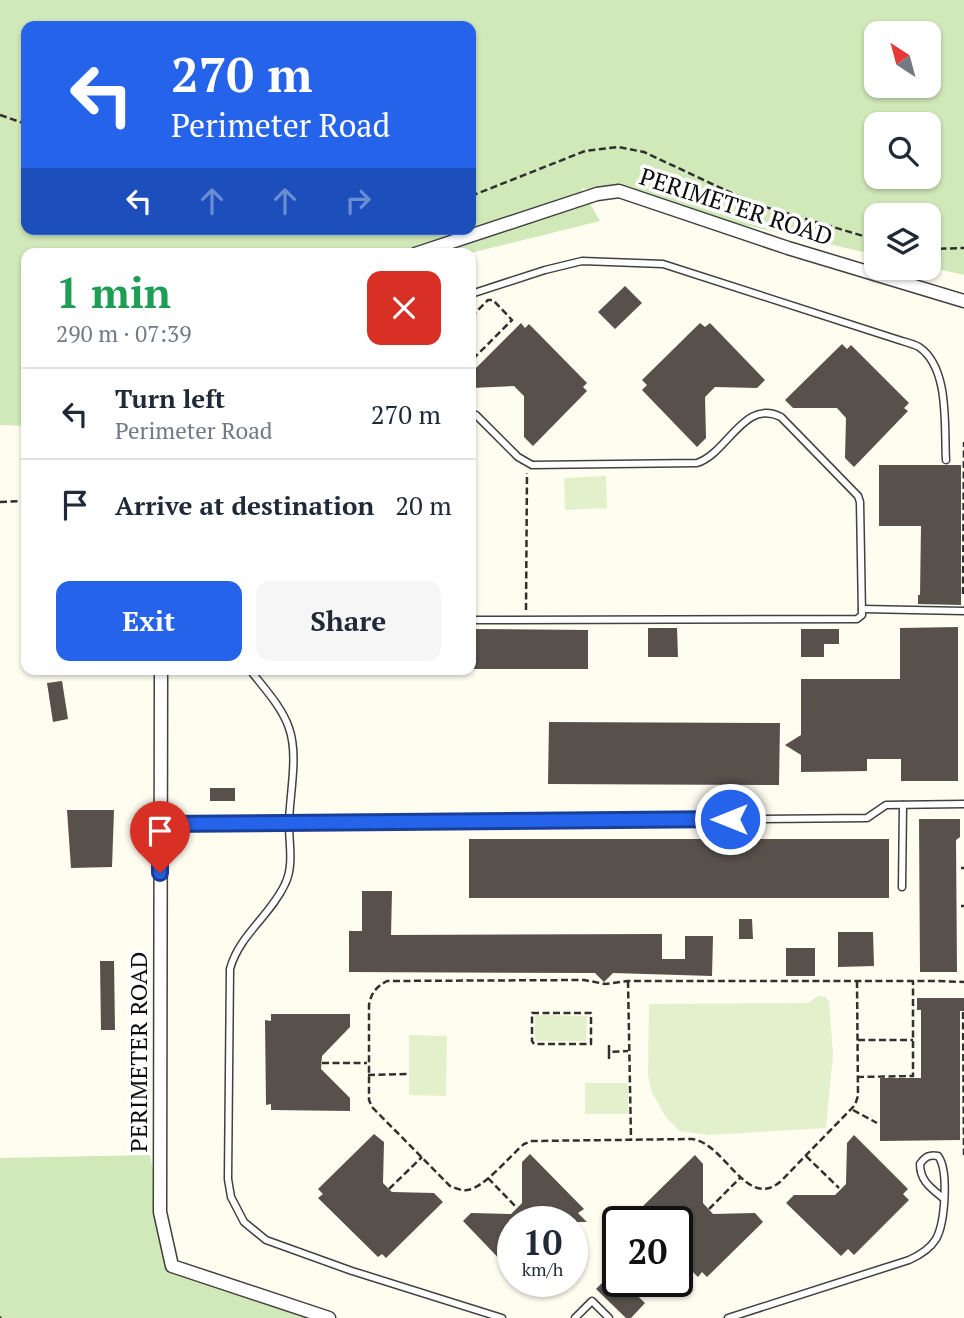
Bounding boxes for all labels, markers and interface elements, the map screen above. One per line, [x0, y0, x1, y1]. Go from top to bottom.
north arrow [864, 21, 942, 98]
map controls [864, 21, 941, 280]
text: 270 m [171, 41, 313, 106]
icon: left [56, 49, 147, 140]
text: Perimeter Road [171, 104, 390, 146]
button: search [864, 112, 941, 189]
street label: PERIMETER ROAD [636, 160, 837, 252]
icon: left [120, 182, 158, 220]
icon: ahead [193, 182, 231, 220]
icon: ahead [266, 182, 304, 220]
icon: right [339, 182, 377, 220]
button: layers [864, 203, 941, 280]
text: 1 min [56, 264, 171, 320]
button: close [367, 271, 441, 345]
text: 290 m · 07:39 [56, 318, 191, 349]
text: Turn left [115, 381, 225, 415]
icon: left [56, 395, 94, 433]
text: 270 m [371, 397, 441, 431]
text: Perimeter Road [115, 415, 273, 446]
icon: arrive [56, 486, 94, 524]
text: Arrive at destination [115, 488, 374, 522]
text: 20 m [395, 488, 452, 522]
button: Exit [56, 581, 242, 661]
button: Share [256, 581, 441, 661]
position arrow [693, 782, 767, 856]
pin [130, 801, 190, 873]
icon: arrive [141, 812, 179, 850]
street label: PERIMETER ROAD [122, 951, 154, 1153]
speed limit sign: 20 [602, 1206, 693, 1297]
text: 10 [523, 1219, 562, 1265]
text: km/h [522, 1257, 563, 1281]

